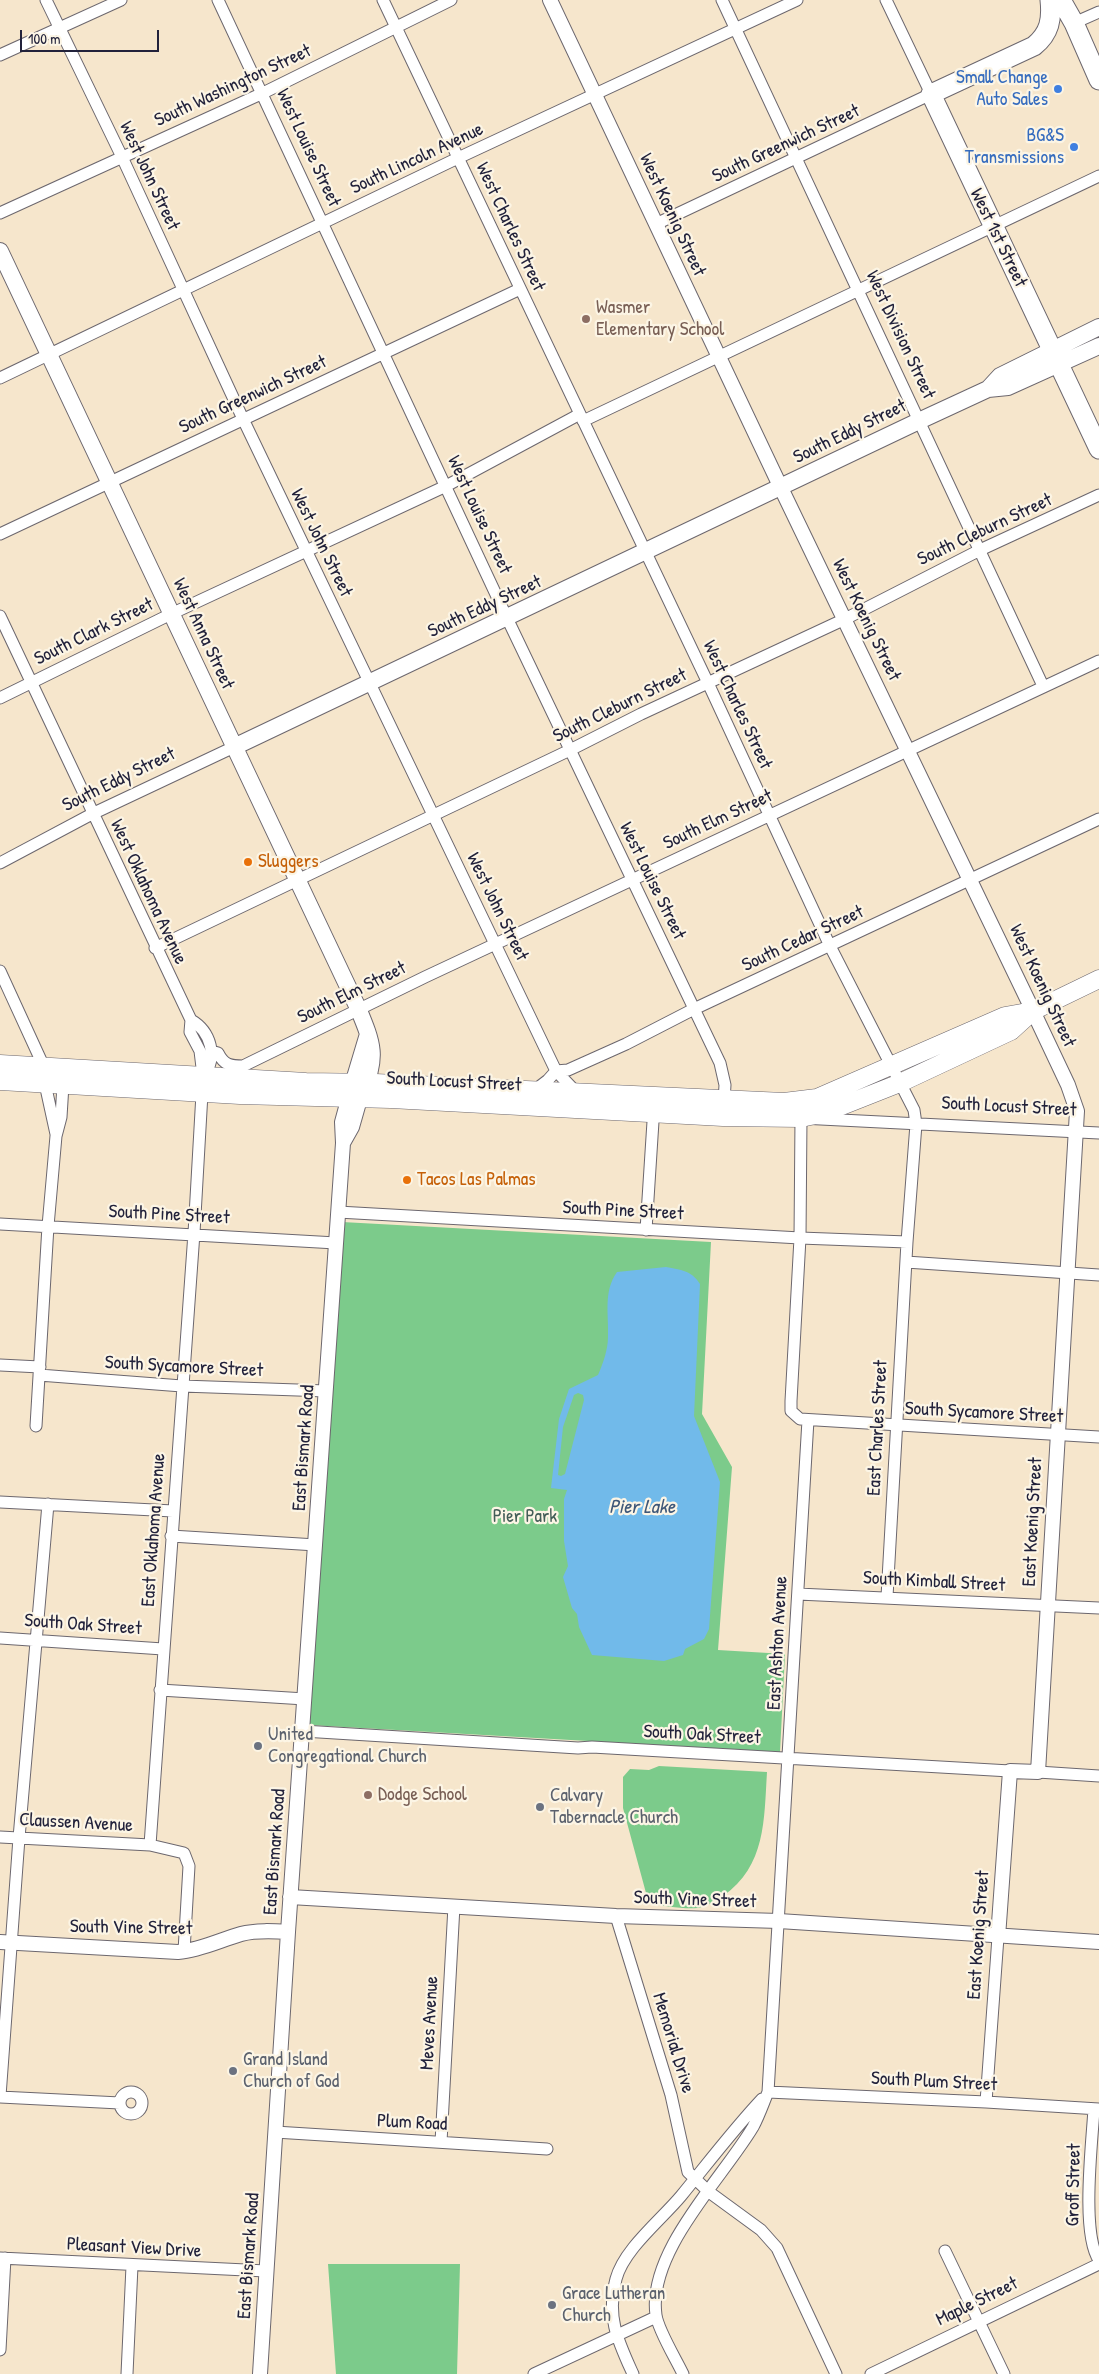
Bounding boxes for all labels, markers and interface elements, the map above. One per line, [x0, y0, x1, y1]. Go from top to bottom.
scale bar [22, 20, 161, 52]
text: 100 m [28, 28, 61, 49]
street label: South Washington Street [151, 40, 315, 132]
place label: Small Change Auto Sales [956, 67, 1048, 111]
marker: Small Change Auto Sales [1052, 83, 1064, 95]
street label: West Louise Street [271, 85, 345, 211]
street label: South Greenwich Street [709, 100, 863, 188]
street label: West John Street [114, 118, 184, 234]
street label: South Lincoln Avenue [347, 118, 487, 200]
place label: BG&S Transmissions [965, 125, 1064, 169]
marker: BG&S Transmissions [1068, 141, 1080, 153]
street label: West Koenig Street [634, 150, 710, 280]
street label: West Charles Street [470, 159, 550, 295]
street label: West 1st Street [964, 185, 1032, 291]
street label: West Division Street [860, 267, 940, 403]
place label: Wasmer Elementary School [596, 297, 724, 341]
marker: Wasmer Elementary School [580, 313, 592, 325]
street label: South Greenwich Street [176, 351, 330, 439]
street label: South Eddy Street [790, 395, 910, 469]
street label: West Louise Street [442, 452, 516, 578]
street label: West John Street [285, 485, 357, 601]
street label: South Cleburn Street [914, 489, 1056, 571]
street label: West Koenig Street [827, 555, 905, 685]
street label: South Eddy Street [425, 571, 545, 643]
street label: West Anna Street [167, 575, 239, 693]
street label: South Clark Street [31, 593, 157, 671]
street label: West Charles Street [697, 637, 777, 773]
street label: South Cleburn Street [549, 664, 691, 748]
street label: South Eddy Street [59, 743, 179, 817]
street label: South Elm Street [660, 785, 776, 855]
street label: West Oklahoma Avenue [104, 816, 192, 968]
street label: West Louise Street [614, 819, 690, 943]
street label: West John Street [461, 849, 533, 965]
place label: Sluggers [258, 851, 318, 873]
marker: Sluggers [242, 856, 254, 868]
street label: South Cedar Street [739, 901, 867, 977]
street label: West Koenig Street [1004, 921, 1080, 1051]
street label: South Elm Street [294, 957, 410, 1029]
street label: South Locust Street [386, 1067, 522, 1097]
street label: South Locust Street [941, 1092, 1077, 1122]
place label: Tacos Las Palmas [417, 1169, 536, 1191]
marker: Tacos Las Palmas [401, 1174, 413, 1186]
street label: South Pine Street [562, 1196, 684, 1226]
street label: South Pine Street [108, 1200, 230, 1230]
street label: South Sycamore Street [104, 1351, 264, 1383]
street label: East Charles Street [863, 1360, 893, 1496]
street label: East Bismark Road [288, 1384, 320, 1512]
street label: South Sycamore Street [904, 1397, 1064, 1429]
street label: East Oklahoma Avenue [137, 1453, 171, 1607]
street label: East Koenig Street [1018, 1457, 1048, 1587]
water label: Pier Lake [609, 1496, 675, 1520]
park label: Pier Park [493, 1506, 557, 1528]
street label: South Kimball Street [862, 1567, 1006, 1597]
street label: East Ashton Avenue [763, 1576, 793, 1710]
street label: South Oak Street [24, 1610, 142, 1640]
street label: South Oak Street [643, 1721, 761, 1749]
place label: United Congregational Church [268, 1724, 426, 1768]
marker: United Congregational Church [252, 1740, 264, 1752]
place label: Dodge School [378, 1784, 467, 1806]
place label: Calvary Tabernacle Church [550, 1785, 678, 1829]
street label: East Bismark Road [259, 1788, 291, 1916]
marker: Dodge School [362, 1789, 374, 1801]
marker: Calvary Tabernacle Church [534, 1801, 546, 1813]
street label: Claussen Avenue [19, 1809, 133, 1837]
street label: East Koenig Street [963, 1870, 995, 2000]
street label: South Vine Street [633, 1886, 757, 1914]
street label: South Vine Street [70, 1916, 192, 1940]
street label: Meves Avenue [416, 1976, 444, 2070]
street label: Memorial Drive [647, 1990, 699, 2096]
place label: Grand Island Church of God [243, 2049, 339, 2093]
marker: Grand Island Church of God [227, 2065, 239, 2077]
street label: South Plum Street [870, 2067, 998, 2097]
street label: Plum Road [376, 2110, 448, 2136]
street label: Groff Street [1062, 2143, 1086, 2227]
street label: East Bismark Road [233, 2192, 265, 2320]
street label: Pleasant View Drive [66, 2233, 202, 2263]
street label: Maple Street [932, 2272, 1022, 2332]
place label: Grace Lutheran Church [562, 2283, 665, 2327]
marker: Grace Lutheran Church [546, 2299, 558, 2311]

